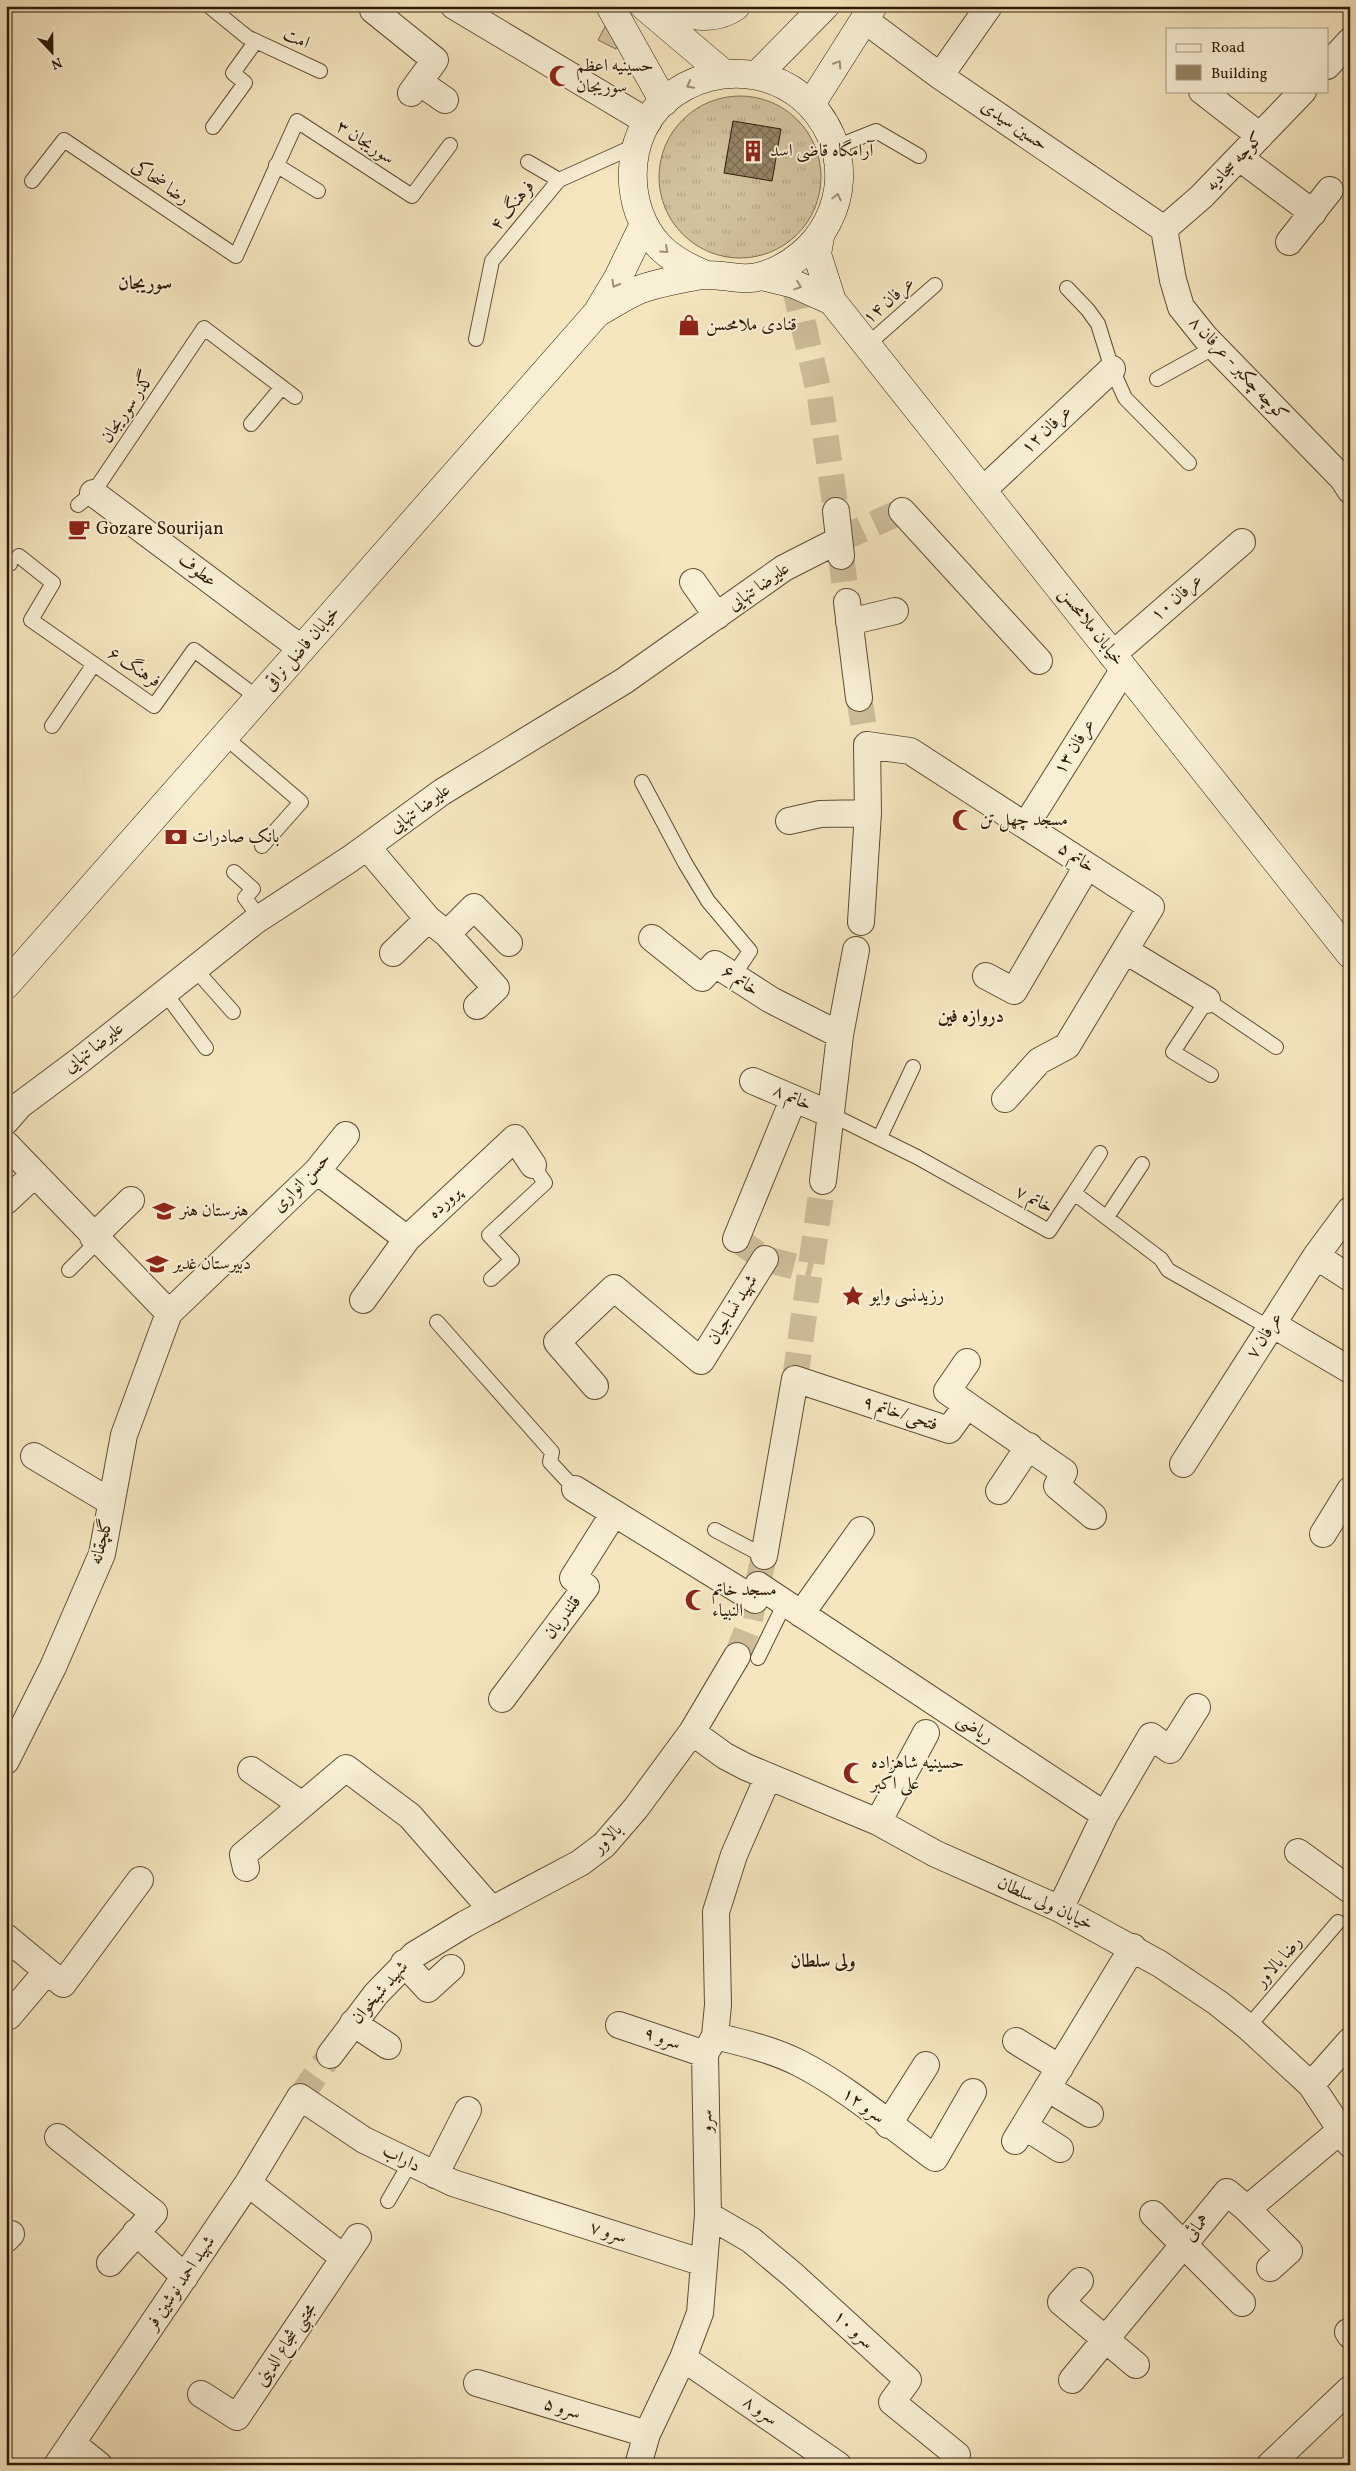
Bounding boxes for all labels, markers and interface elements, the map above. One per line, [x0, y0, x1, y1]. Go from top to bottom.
street label: امت [279, 22, 314, 56]
north arrow [28, 28, 78, 78]
legend [1166, 28, 1328, 92]
text: Road [1211, 38, 1245, 59]
text: N [48, 52, 65, 73]
place label: حسینیه اعظم سوریجان [576, 54, 653, 100]
one-way arrow [832, 60, 842, 69]
mosque icon: حسینیه اعظم سوریجان [547, 63, 573, 89]
text: Building [1211, 64, 1268, 85]
one-way arrow [686, 79, 695, 89]
street label: حسین سیدی [975, 94, 1053, 158]
street label: سوریجان ۳ [331, 115, 399, 171]
street label: کوچه سجادیه [1200, 127, 1270, 197]
building icon: آرامگاه قاضی اسد [740, 138, 766, 164]
place label: آرامگاه قاضی اسد [770, 138, 876, 164]
street label: رضا ضحاکی [126, 154, 194, 211]
street label: فرهنگ ۴ [484, 175, 541, 237]
one-way arrow [831, 193, 842, 202]
one-way arrow [659, 244, 668, 253]
district label: سوریجان [118, 271, 172, 297]
street label: عرفان ۱۴ [858, 271, 920, 331]
one-way arrow [611, 278, 621, 287]
one-way arrow [793, 280, 802, 290]
street label: کوچه چکبر - عرفان ۸ [1183, 311, 1293, 427]
shop icon: قنادی ملامحسن [676, 312, 702, 338]
place label: قنادی ملامحسن [706, 313, 797, 338]
street label: گذر سوریجان [93, 366, 161, 449]
street label: عرفان ۱۲ [1016, 400, 1078, 460]
cafe icon: Gozare Sourijan [66, 516, 92, 542]
place label: Gozare Sourijan [96, 517, 224, 542]
street label: عطوف [173, 548, 221, 594]
street label: علیرضا تنهایی [723, 557, 795, 617]
street label: عرفان ۱۰ [1146, 568, 1208, 628]
street label: خیابان ملامحسن [1052, 583, 1130, 671]
street label: خیابان فاضل نراقی [258, 601, 346, 697]
street label: فرهنگ ۶ [103, 641, 166, 694]
street label: عرفان ۱۳ [1048, 714, 1102, 780]
street label: علیرضا تنهایی [384, 778, 456, 840]
mosque icon: مسجد چهل تن [950, 807, 976, 833]
place label: مسجد چهل تن [980, 808, 1068, 833]
bank icon: بانک صادرات [163, 824, 189, 850]
place label: بانک صادرات [192, 825, 279, 850]
street label: خاتم ۵ [1051, 836, 1100, 881]
street label: خاتم ۶ [715, 959, 764, 1004]
district label: دروازه فین [938, 1004, 1004, 1030]
street label: علیرضا تنهایی [59, 1016, 129, 1080]
street label: خاتم ۸ [768, 1078, 815, 1119]
street label: حسن انواری [267, 1147, 337, 1219]
street label: پرورده [423, 1180, 469, 1225]
street label: خاتم ۷ [1010, 1180, 1057, 1222]
school or university icon: هنرستان هنر [151, 1198, 177, 1224]
place label: هنرستان هنر [178, 1199, 249, 1224]
school or university icon: دبیرستان غدیر [144, 1251, 170, 1277]
place label: دبیرستان غدیر [171, 1252, 251, 1277]
street label: شهید نساجیان [702, 1270, 764, 1350]
place icon: رزیدنسی وایو [840, 1283, 866, 1309]
place label: رزیدنسی وایو [868, 1284, 944, 1309]
street label: عرفان ۷ [1241, 1308, 1289, 1364]
street label: فتحی/خاتم ۹ [859, 1390, 941, 1440]
street label: گلچقانه [84, 1516, 120, 1568]
place label: مسجد خاتم النبیاء [712, 1578, 777, 1624]
mosque icon: مسجد خاتم النبیاء [683, 1587, 709, 1613]
street label: قلندریان [538, 1591, 588, 1645]
street label: ریاضی [952, 1708, 998, 1750]
place label: حسینیه شاهزاده علی اکبر [869, 1751, 964, 1797]
mosque icon: حسینیه شاهزاده علی اکبر [841, 1760, 867, 1786]
street label: بالاور [586, 1818, 629, 1861]
street label: خیابان ولی سلطان [993, 1871, 1097, 1937]
street label: رضا بالاور [1248, 1931, 1308, 1995]
district label: ولی سلطان [790, 1949, 856, 1975]
street label: شهید شبخوان [345, 1956, 415, 2030]
street label: سرو ۹ [640, 2021, 684, 2057]
street label: سرو ۱۲ [836, 2082, 890, 2130]
street label: سرو [694, 2109, 720, 2135]
street label: داراب [378, 2139, 424, 2179]
street label: همائی [1178, 2209, 1216, 2247]
street label: سرو ۷ [586, 2216, 630, 2250]
street label: شهید احمد نوشین فر [139, 2231, 222, 2337]
street label: مجتبی شجاع الدینی [249, 2298, 324, 2392]
street label: سرو ۱۰ [827, 2304, 879, 2356]
street label: سرو ۸ [737, 2390, 783, 2432]
street label: سرو ۵ [540, 2392, 584, 2426]

